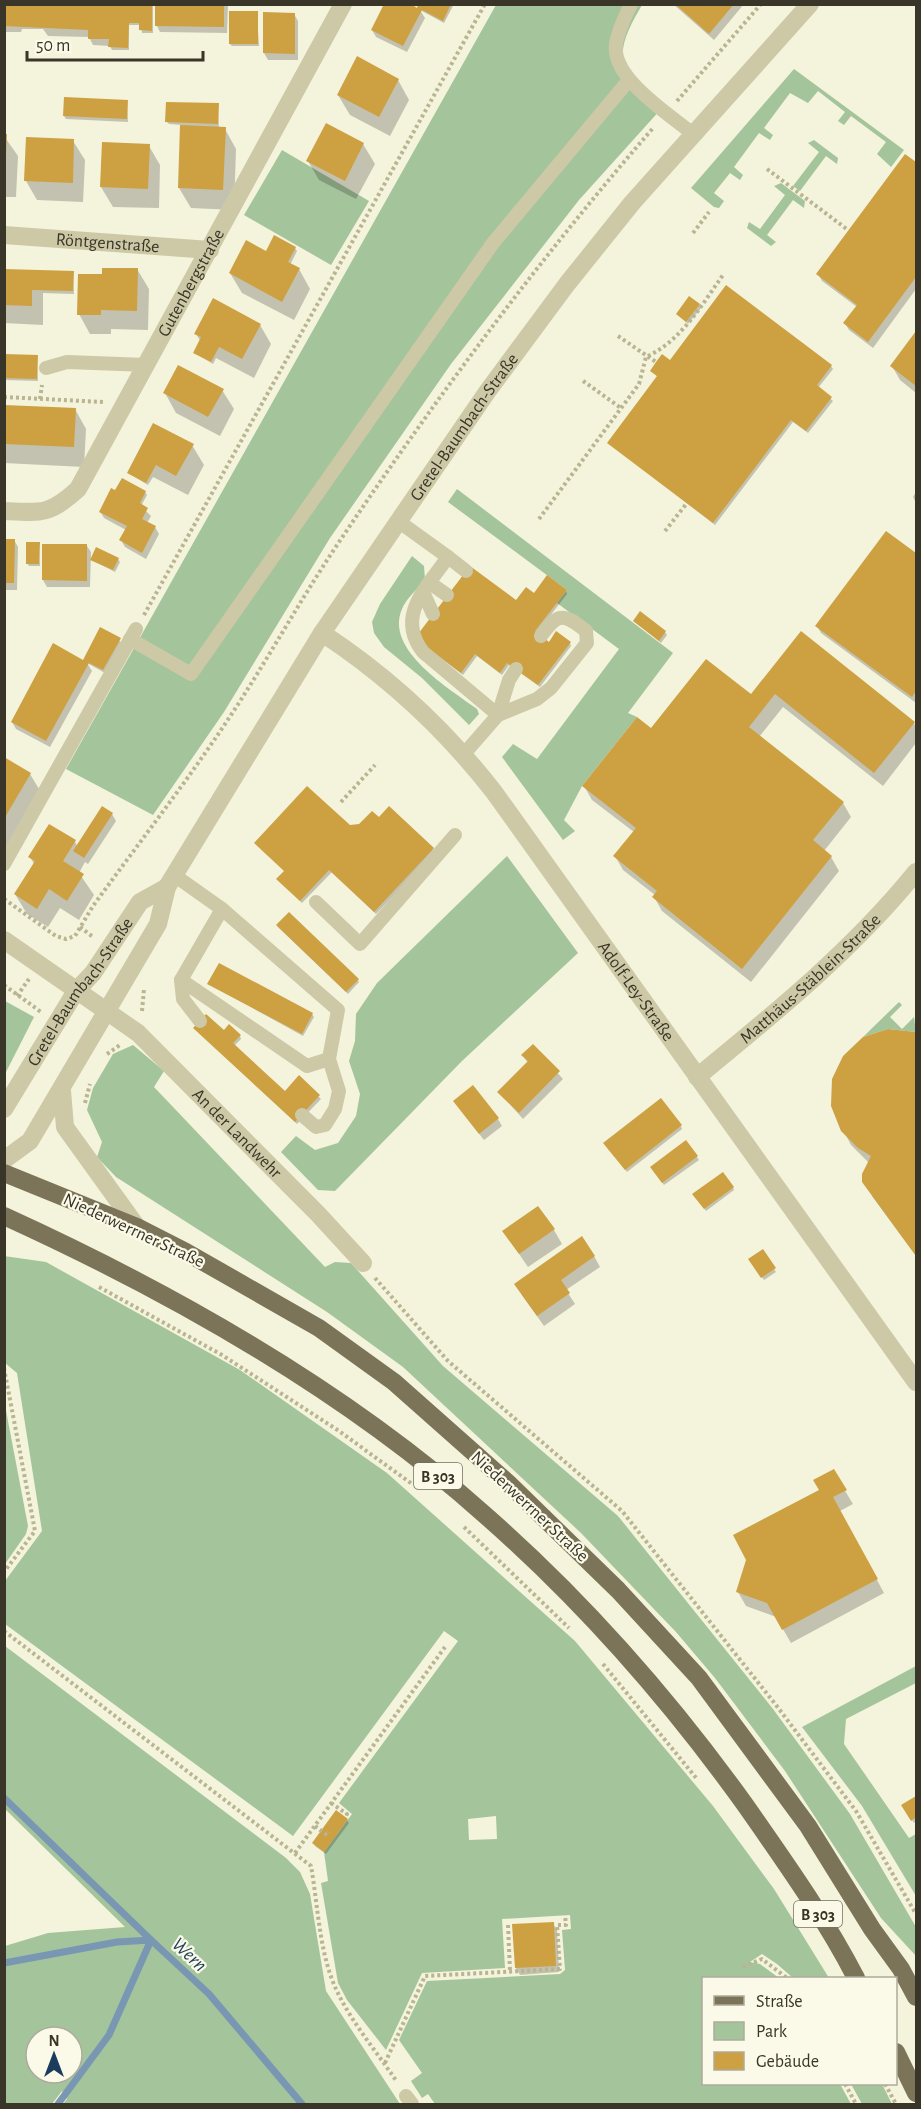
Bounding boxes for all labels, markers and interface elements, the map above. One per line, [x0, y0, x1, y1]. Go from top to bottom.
scale bar [27, 24, 202, 62]
text: 50 m [36, 37, 70, 55]
street label: Gutenbergstraße [155, 226, 228, 340]
street label: Röntgenstraße [55, 231, 160, 256]
street label: Gretel-Baumbach-Straße [407, 350, 522, 504]
street label: Matthäus-Stäblein-Straße [737, 911, 885, 1048]
street label: Gretel-Baumbach-Straße [24, 915, 137, 1069]
street label: Adolf-Ley-Straße [594, 938, 677, 1045]
street label: An der Landwehr [188, 1085, 285, 1182]
street label: Niederwerrner Straße [60, 1190, 207, 1271]
street label: Niederwerrner Straße [467, 1448, 591, 1566]
road number: B 303 [414, 1463, 462, 1489]
road number: B 303 [794, 1901, 842, 1927]
water label: Wern [168, 1934, 211, 1975]
legend [702, 1977, 897, 2085]
text: Straße [756, 1993, 802, 2011]
text: Park [756, 2023, 788, 2041]
north arrow [24, 2025, 84, 2085]
text: N [48, 2033, 60, 2049]
text: Gebäude [756, 2053, 819, 2071]

